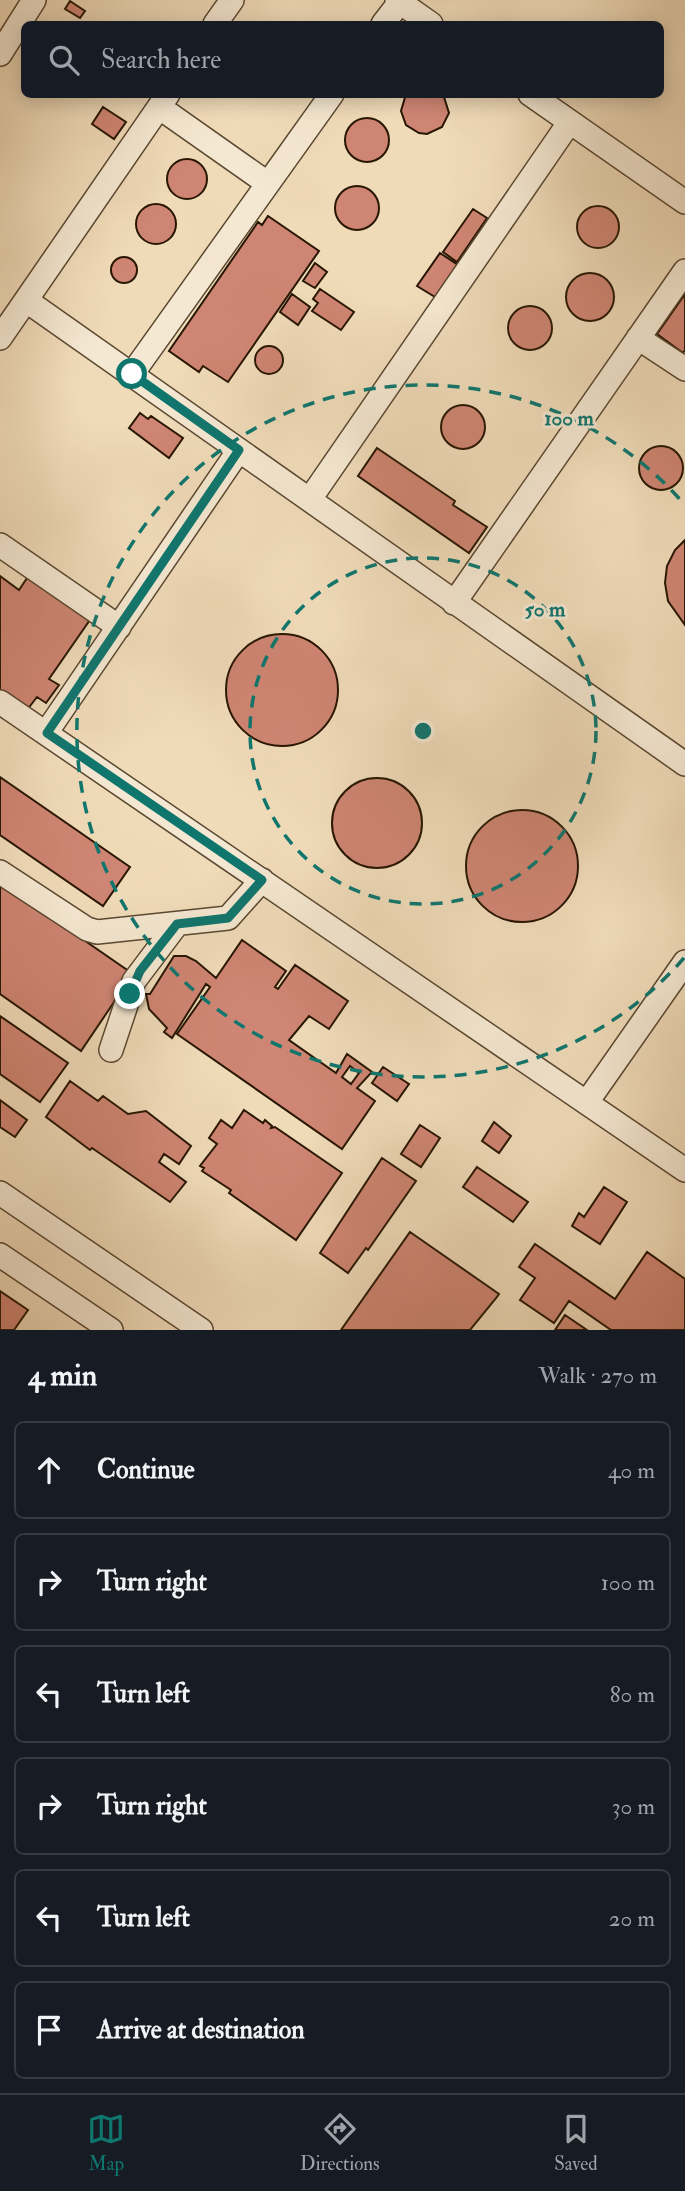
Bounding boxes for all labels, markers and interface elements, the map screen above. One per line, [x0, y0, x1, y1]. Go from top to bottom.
search box [21, 21, 664, 98]
icon: search [45, 41, 83, 79]
text: Search here [101, 44, 221, 76]
route start [116, 358, 147, 389]
text: 100 m [544, 405, 595, 432]
text: 50 m [525, 596, 566, 623]
centre of rings [411, 719, 435, 743]
route end [114, 978, 145, 1009]
text: 4 min [28, 1357, 97, 1394]
text: Walk · 270 m [538, 1361, 657, 1390]
icon: ahead [30, 1451, 68, 1489]
text: Continue [97, 1454, 195, 1486]
text: 40 m [608, 1456, 655, 1485]
icon: right [30, 1563, 68, 1601]
text: Turn right [97, 1566, 207, 1598]
text: 100 m [601, 1568, 655, 1597]
icon: left [30, 1675, 68, 1713]
text: Turn left [97, 1678, 190, 1710]
text: 80 m [610, 1680, 655, 1709]
icon: right [30, 1787, 68, 1825]
text: Turn right [97, 1790, 207, 1822]
text: 30 m [612, 1792, 655, 1821]
icon: left [30, 1899, 68, 1937]
text: Turn left [97, 1902, 190, 1934]
text: 20 m [609, 1904, 655, 1933]
icon: arrive [30, 2011, 68, 2049]
text: Arrive at destination [97, 2014, 305, 2046]
tab: Map [87, 2110, 125, 2176]
tab: Directions [300, 2110, 380, 2176]
tab: Saved [554, 2110, 598, 2176]

